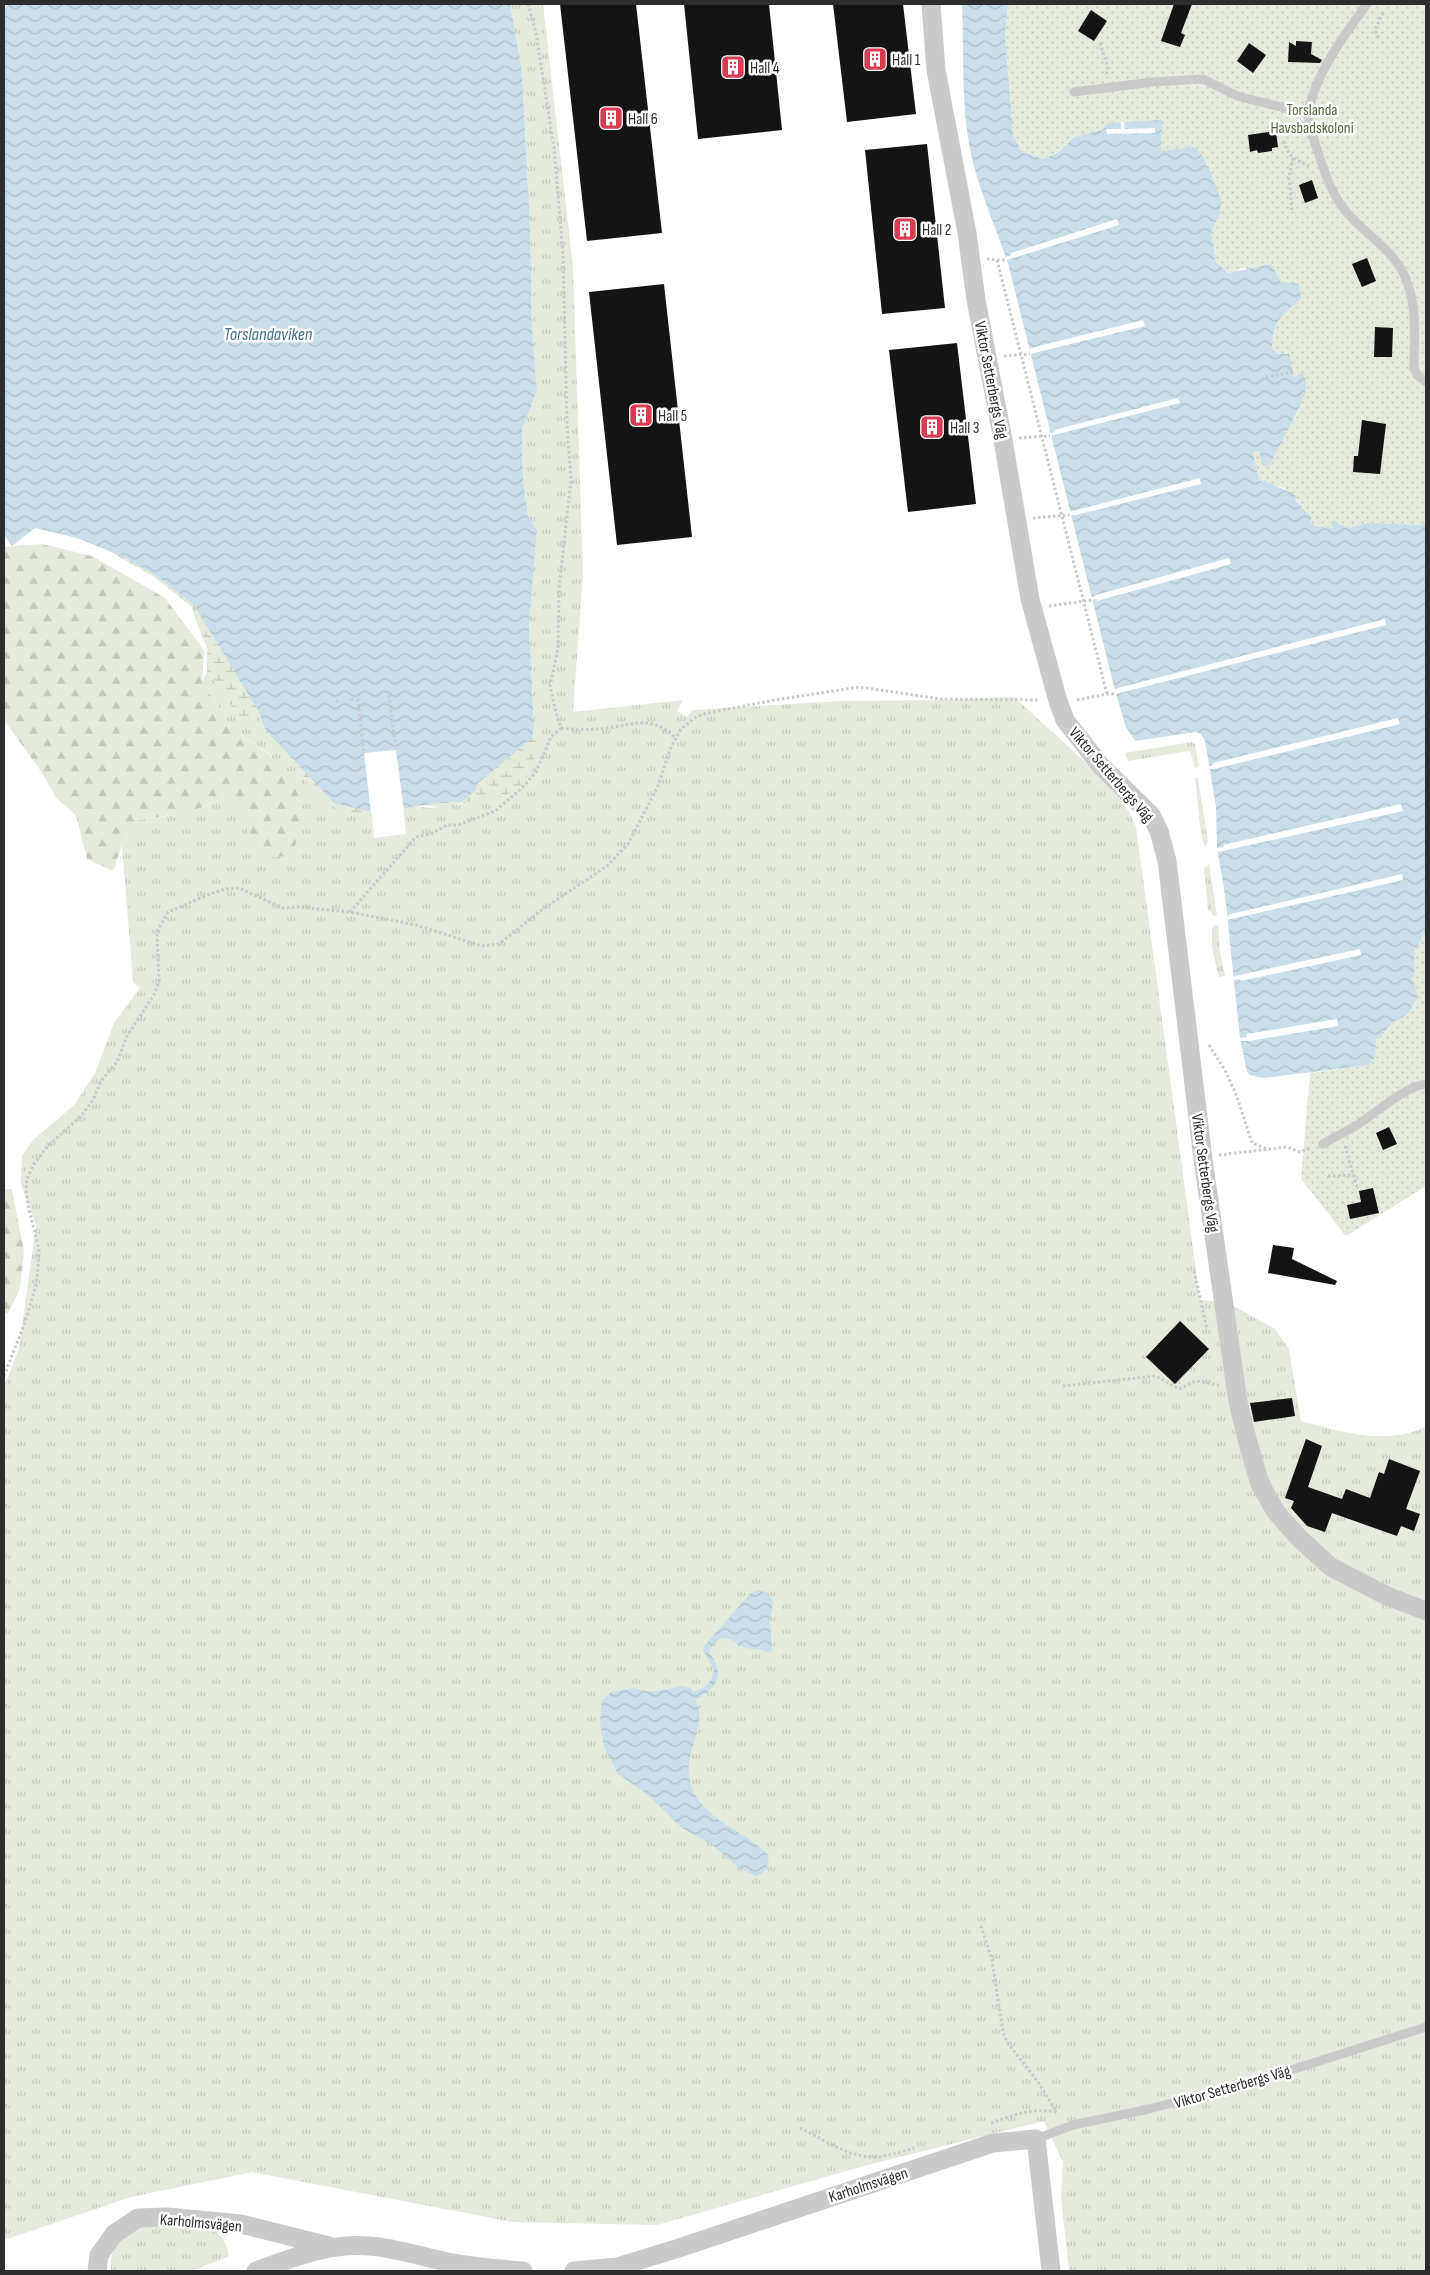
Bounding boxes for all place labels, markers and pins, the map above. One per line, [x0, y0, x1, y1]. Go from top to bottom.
building icon: Hall 1 [862, 46, 888, 72]
place label: Hall 1 [892, 51, 921, 70]
building icon: Hall 4 [720, 54, 746, 80]
place label: Hall 4 [750, 59, 780, 78]
building icon: Hall 6 [598, 105, 624, 131]
place label: Hall 6 [628, 110, 658, 129]
building icon: Hall 2 [892, 216, 918, 242]
place label: Hall 2 [922, 221, 951, 240]
building icon: Hall 5 [628, 402, 654, 428]
place label: Hall 5 [658, 407, 687, 426]
building icon: Hall 3 [919, 414, 945, 440]
place label: Hall 3 [950, 419, 980, 438]

